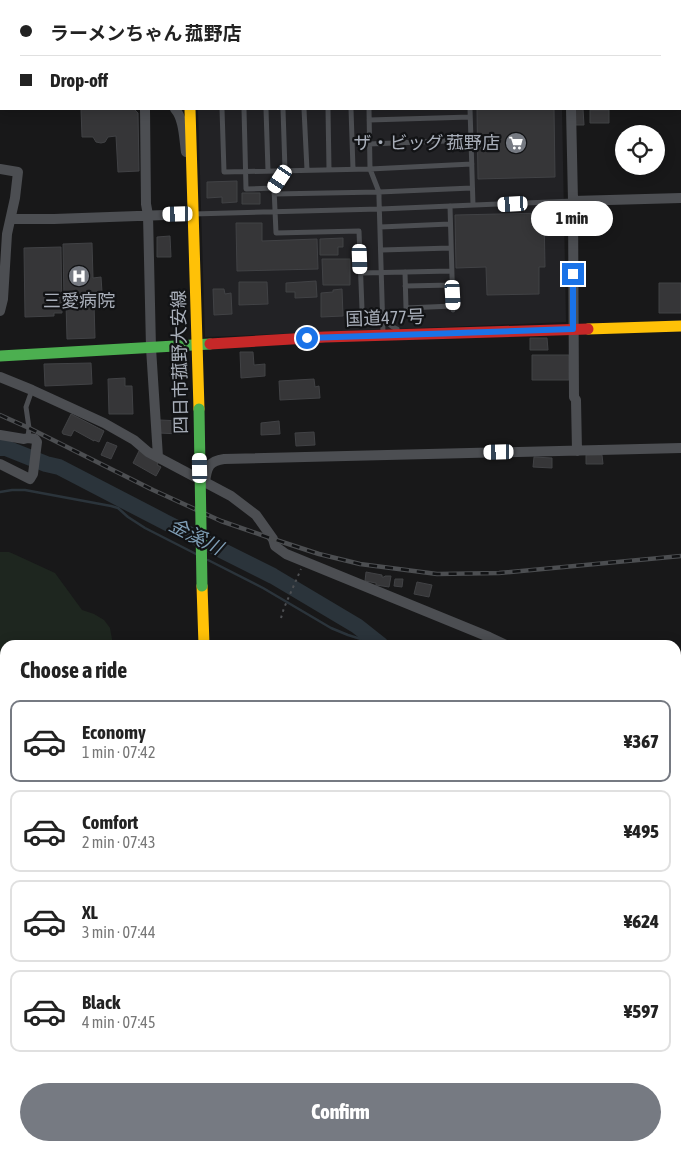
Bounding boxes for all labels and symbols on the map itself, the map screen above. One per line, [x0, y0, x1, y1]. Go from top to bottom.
supermarket icon: ザ・ビッグ 菰野店 [504, 131, 528, 155]
place label: ザ・ビッグ 菰野店 [354, 132, 500, 153]
car [265, 162, 294, 196]
car [497, 196, 528, 212]
callout: 1 min [532, 202, 614, 236]
car [162, 206, 193, 222]
car [351, 244, 368, 274]
route end [562, 263, 584, 285]
hospital icon: 三愛病院 [67, 264, 91, 288]
car [444, 280, 461, 310]
place label: 三愛病院 [43, 290, 115, 311]
street label: 四日市菰野大安線 [168, 290, 191, 434]
street label: 国道477号 [345, 306, 425, 329]
route start [296, 327, 318, 349]
car [483, 444, 514, 460]
car [192, 453, 207, 483]
water label: 金溪川 [166, 513, 228, 560]

